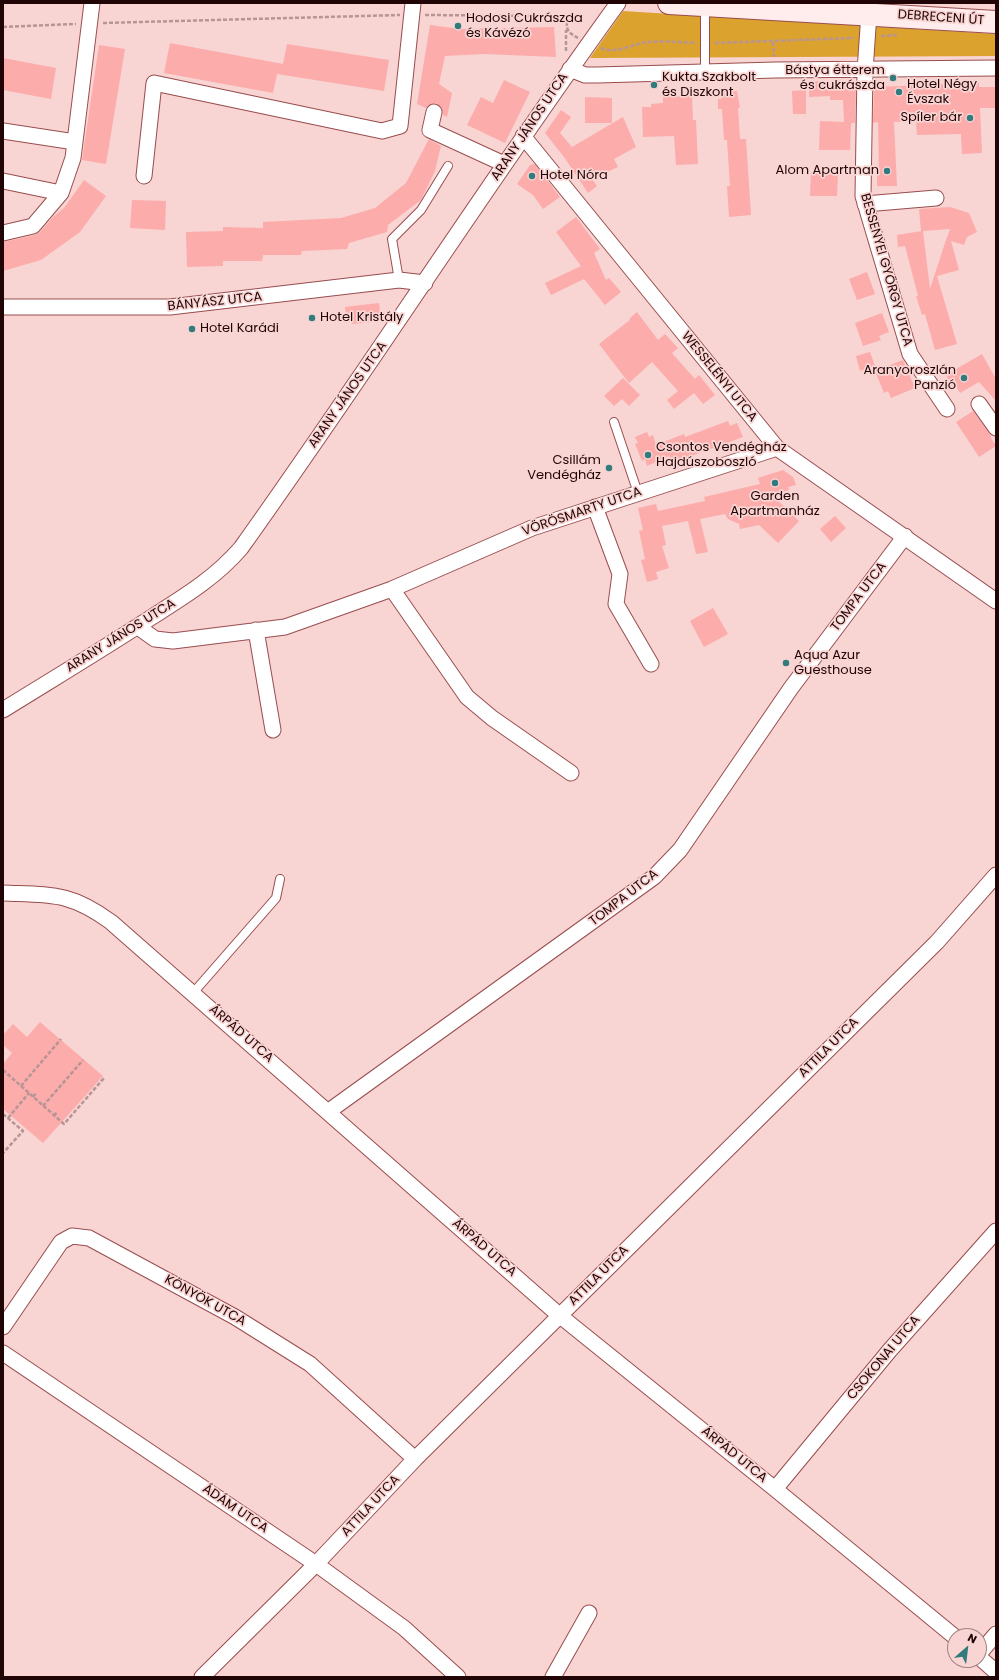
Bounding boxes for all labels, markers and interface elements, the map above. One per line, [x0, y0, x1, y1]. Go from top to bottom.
street label: DEBRECENI ÚT [897, 7, 985, 29]
place label: Hodosi Cukrászda és Kávézó [466, 11, 583, 42]
marker: Hodosi Cukrászda és Kávézó [453, 21, 463, 31]
place label: Bástya étterem és cukrászda [785, 63, 885, 94]
street label: ARANY JÁNOS UTCA [488, 70, 572, 184]
place label: Kukta Szakbolt és Diszkont [662, 70, 756, 101]
marker: Bástya étterem és cukrászda [888, 73, 898, 83]
place label: Hotel Négy Évszak [907, 77, 977, 108]
marker: Kukta Szakbolt és Diszkont [649, 80, 659, 90]
marker: Hotel Négy Évszak [894, 87, 904, 97]
place label: Spíler bár [900, 110, 962, 126]
marker: Spíler bár [965, 113, 975, 123]
place label: Alom Apartman [775, 163, 879, 179]
marker: Alom Apartman [882, 166, 892, 176]
place label: Hotel Nóra [540, 168, 608, 184]
marker: Hotel Nóra [527, 171, 537, 181]
street label: BESSENYEI GYÖRGY UTCA [857, 192, 915, 348]
street label: BÁNYÁSZ UTCA [167, 289, 263, 315]
place label: Hotel Kristály [320, 310, 403, 326]
marker: Hotel Kristály [307, 313, 317, 323]
place label: Hotel Karádi [200, 321, 279, 337]
marker: Hotel Karádi [187, 324, 197, 334]
street label: WESSELÉNYI UTCA [678, 329, 760, 425]
street label: ARANY JÁNOS UTCA [305, 339, 391, 451]
place label: Aranyoroszlán Panzió [863, 363, 956, 394]
marker: Aranyoroszlán Panzió [959, 373, 969, 383]
place label: Csontos Vendégház Hajdúszoboszló [656, 440, 787, 471]
marker: Csontos Vendégház Hajdúszoboszló [643, 450, 653, 460]
place label: Csillám Vendégház [527, 453, 601, 484]
marker: Csillám Vendégház [604, 463, 614, 473]
marker: Garden Apartmanház [770, 478, 780, 488]
street label: VÖRÖSMARTY UTCA [520, 484, 644, 540]
place label: Garden Apartmanház [730, 489, 820, 520]
street label: TOMPA UTCA [828, 559, 890, 635]
street label: ARANY JÁNOS UTCA [63, 596, 179, 676]
place label: Aqua Azur Guesthouse [794, 648, 872, 679]
marker: Aqua Azur Guesthouse [781, 658, 791, 668]
street label: TOMPA UTCA [587, 866, 661, 930]
street label: ÁRPÁD UTCA [206, 1002, 276, 1066]
street label: ATTILA UTCA [796, 1015, 862, 1081]
street label: ÁRPÁD UTCA [449, 1216, 519, 1280]
street label: ATTILA UTCA [566, 1243, 632, 1309]
street label: KÖNYÖK UTCA [162, 1272, 248, 1330]
street label: CSOKONAI UTCA [844, 1313, 924, 1403]
street label: ÁRPÁD UTCA [698, 1424, 770, 1486]
street label: ATTILA UTCA [339, 1472, 403, 1540]
street label: ÁDÁM UTCA [199, 1481, 271, 1537]
north arrow [947, 1628, 987, 1668]
text: N [965, 1629, 980, 1647]

